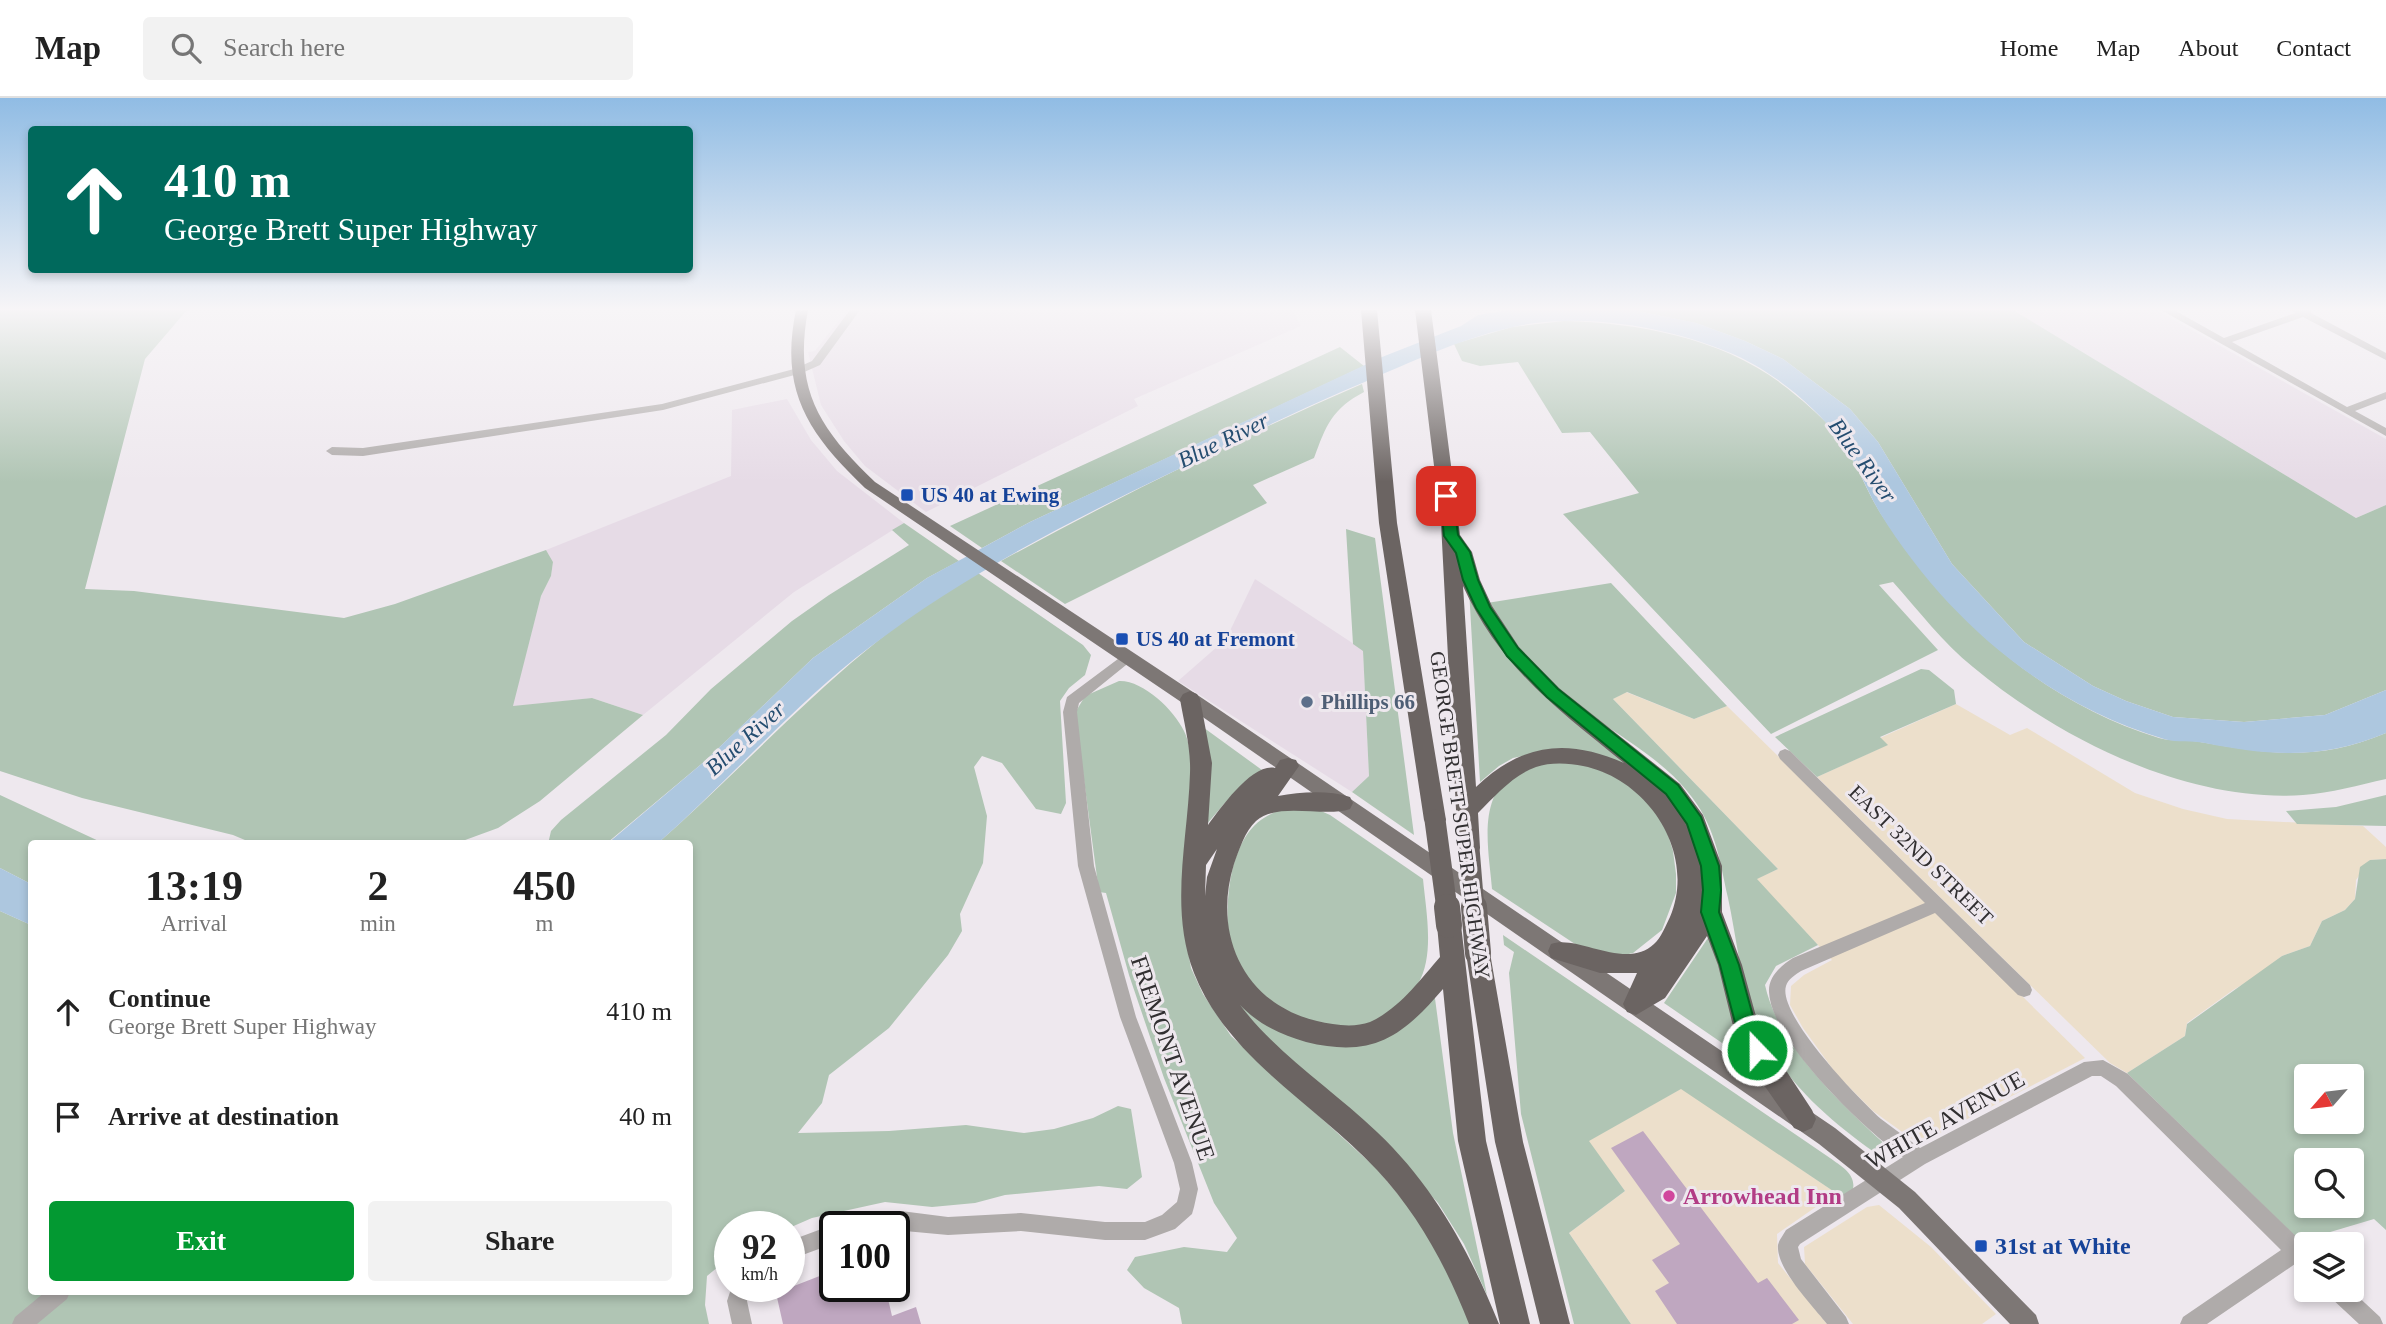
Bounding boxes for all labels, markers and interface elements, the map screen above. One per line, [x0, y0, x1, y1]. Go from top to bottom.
search box [143, 17, 633, 80]
icon: search [167, 29, 205, 67]
text: Map [35, 30, 101, 66]
text: Search here [223, 33, 345, 62]
text: Home [2000, 35, 2058, 61]
text: Map [2096, 35, 2140, 61]
text: About [2178, 35, 2238, 61]
text: Contact [2276, 35, 2351, 61]
text: 410 m [164, 153, 291, 208]
icon: ahead [49, 154, 140, 245]
text: George Brett Super Highway [164, 211, 538, 247]
water label: Blue River [1174, 407, 1274, 473]
water label: Blue River [1824, 413, 1902, 508]
pin [1416, 466, 1476, 526]
icon: arrive [1427, 477, 1465, 515]
place label: US 40 at Ewing [921, 483, 1060, 507]
marker: US 40 at Ewing [899, 487, 915, 503]
place label: US 40 at Fremont [1136, 627, 1295, 651]
marker: US 40 at Fremont [1114, 631, 1130, 647]
street label: GEORGE BRETT SUPER HIGHWAY [1425, 650, 1495, 980]
place label: Phillips 66 [1321, 690, 1415, 714]
marker: Phillips 66 [1299, 694, 1315, 710]
water label: Blue River [701, 696, 791, 780]
street label: EAST 32ND STREET [1844, 780, 1998, 930]
text: 13:19 [145, 863, 243, 909]
text: 2 [367, 863, 388, 909]
text: 450 [513, 863, 576, 909]
text: Arrival [161, 911, 227, 936]
text: min [360, 911, 396, 936]
text: m [535, 911, 553, 936]
street label: FREMONT AVENUE [1126, 952, 1220, 1164]
text: Continue [108, 984, 211, 1013]
icon: ahead [49, 993, 87, 1031]
text: 410 m [606, 997, 672, 1026]
position arrow [1720, 1013, 1794, 1087]
text: George Brett Super Highway [108, 1014, 377, 1039]
north arrow [2294, 1064, 2364, 1134]
map controls [2294, 1064, 2364, 1302]
street label: WHITE AVENUE [1861, 1066, 2029, 1174]
icon: arrive [49, 1098, 87, 1136]
text: Arrive at destination [108, 1102, 339, 1131]
text: 40 m [619, 1102, 672, 1131]
button: search [2294, 1148, 2364, 1218]
place label: Arrowhead Inn [1683, 1183, 1842, 1209]
marker: Arrowhead Inn [1661, 1188, 1677, 1204]
button: Exit [49, 1201, 354, 1281]
button: Share [368, 1201, 672, 1281]
speed limit sign: 100 [819, 1211, 910, 1302]
text: 92 [742, 1228, 777, 1267]
button: layers [2294, 1232, 2364, 1302]
place label: 31st at White [1995, 1233, 2131, 1259]
marker: 31st at White [1973, 1238, 1989, 1254]
text: km/h [741, 1264, 778, 1284]

